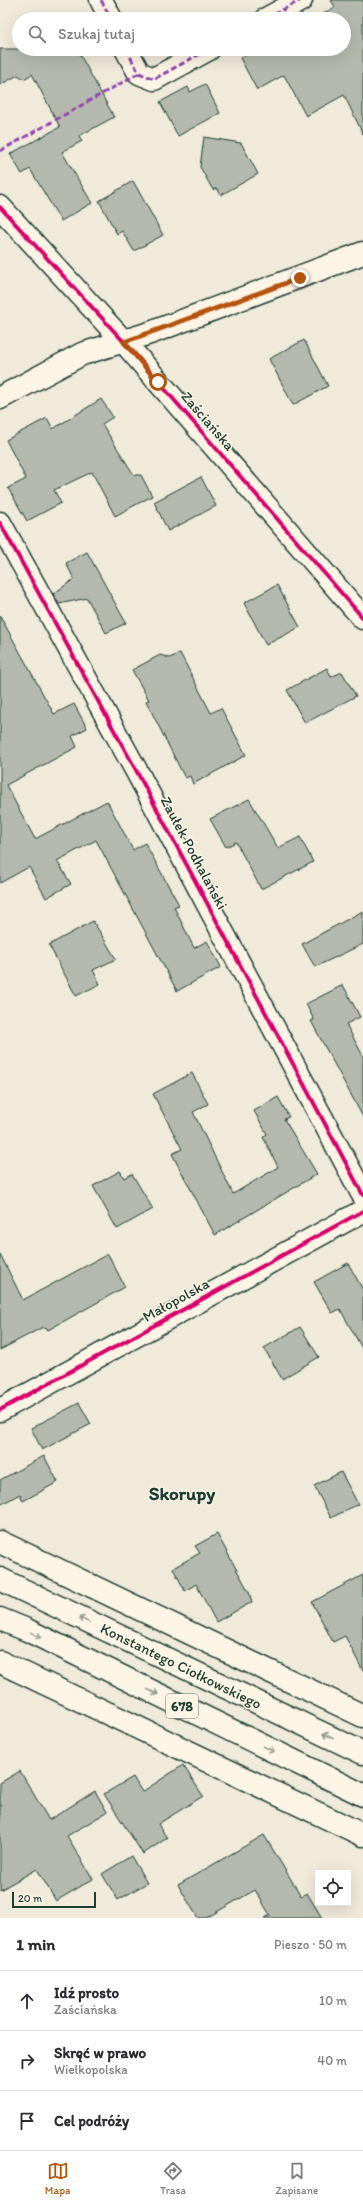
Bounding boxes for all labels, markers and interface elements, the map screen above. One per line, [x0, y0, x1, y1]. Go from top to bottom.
search box [12, 12, 351, 56]
icon: search [26, 23, 48, 45]
text: Szukaj tutaj [58, 25, 135, 43]
route end [291, 269, 309, 287]
route start [149, 373, 167, 391]
street label: Zaściańska [177, 388, 239, 454]
street label: Zaułek Podhalański [157, 794, 231, 912]
street label: Małopolska [139, 1274, 213, 1326]
district label: Skorupy [149, 1482, 215, 1505]
one-way arrow [79, 1616, 91, 1623]
street label: Konstantego Ciołkowskiego [97, 1619, 265, 1713]
one-way arrow [29, 1632, 41, 1639]
one-way arrow [146, 1689, 158, 1696]
road number: 678 [166, 1694, 198, 1718]
one-way arrow [322, 1732, 334, 1739]
one-way arrow [263, 1746, 275, 1753]
map controls [315, 1870, 351, 1906]
button: locate [315, 1870, 351, 1906]
scale bar [12, 1890, 96, 1909]
text: 20 m [18, 1892, 42, 1905]
text: 1 min [16, 1934, 55, 1954]
text: Pieszo · 50 m [274, 1937, 347, 1952]
text: Idź prosto [54, 1984, 119, 2002]
icon: ahead [16, 1990, 38, 2012]
text: 10 m [319, 1993, 347, 2008]
text: Zaściańska [54, 2002, 117, 2017]
text: Skręć w prawo [54, 2044, 146, 2062]
icon: right [16, 2050, 38, 2072]
text: 40 m [317, 2053, 347, 2068]
text: Wielkopolska [54, 2062, 128, 2077]
icon: arrive [16, 2110, 38, 2132]
text: Cel podróży [54, 2112, 129, 2130]
tab: Mapa [45, 2160, 70, 2197]
tab: Trasa [160, 2160, 186, 2197]
tab: Zapisane [275, 2160, 318, 2197]

